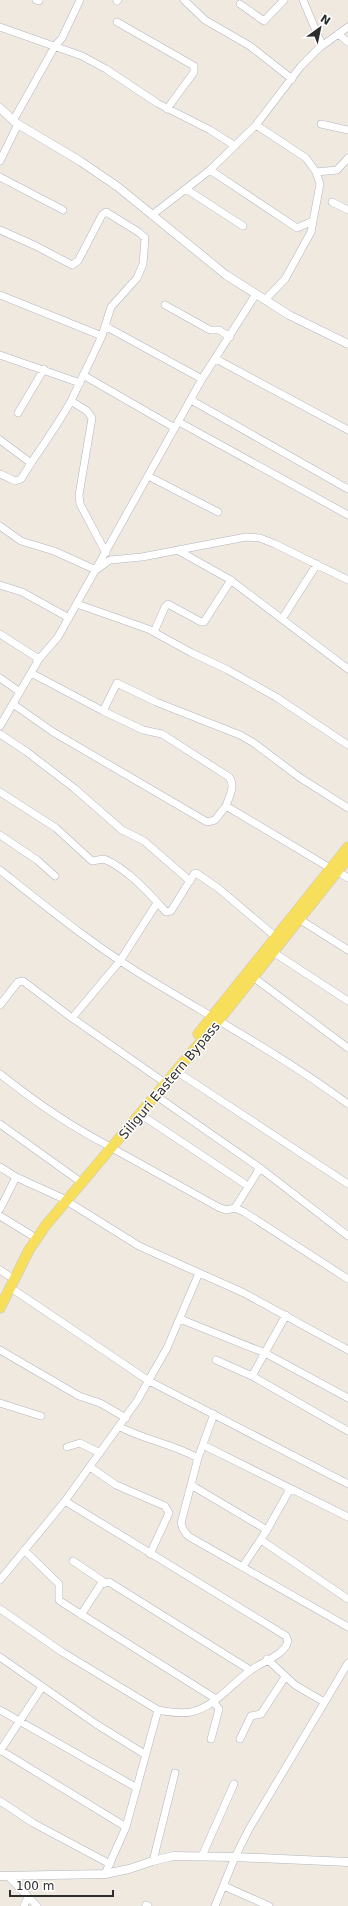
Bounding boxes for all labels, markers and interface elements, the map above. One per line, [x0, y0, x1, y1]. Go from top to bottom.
north arrow [300, 8, 340, 48]
text: N [318, 12, 333, 28]
street label: Siliguri Eastern Bypass [116, 1018, 223, 1142]
scale bar [10, 1872, 113, 1898]
text: 100 m [16, 1879, 54, 1893]

